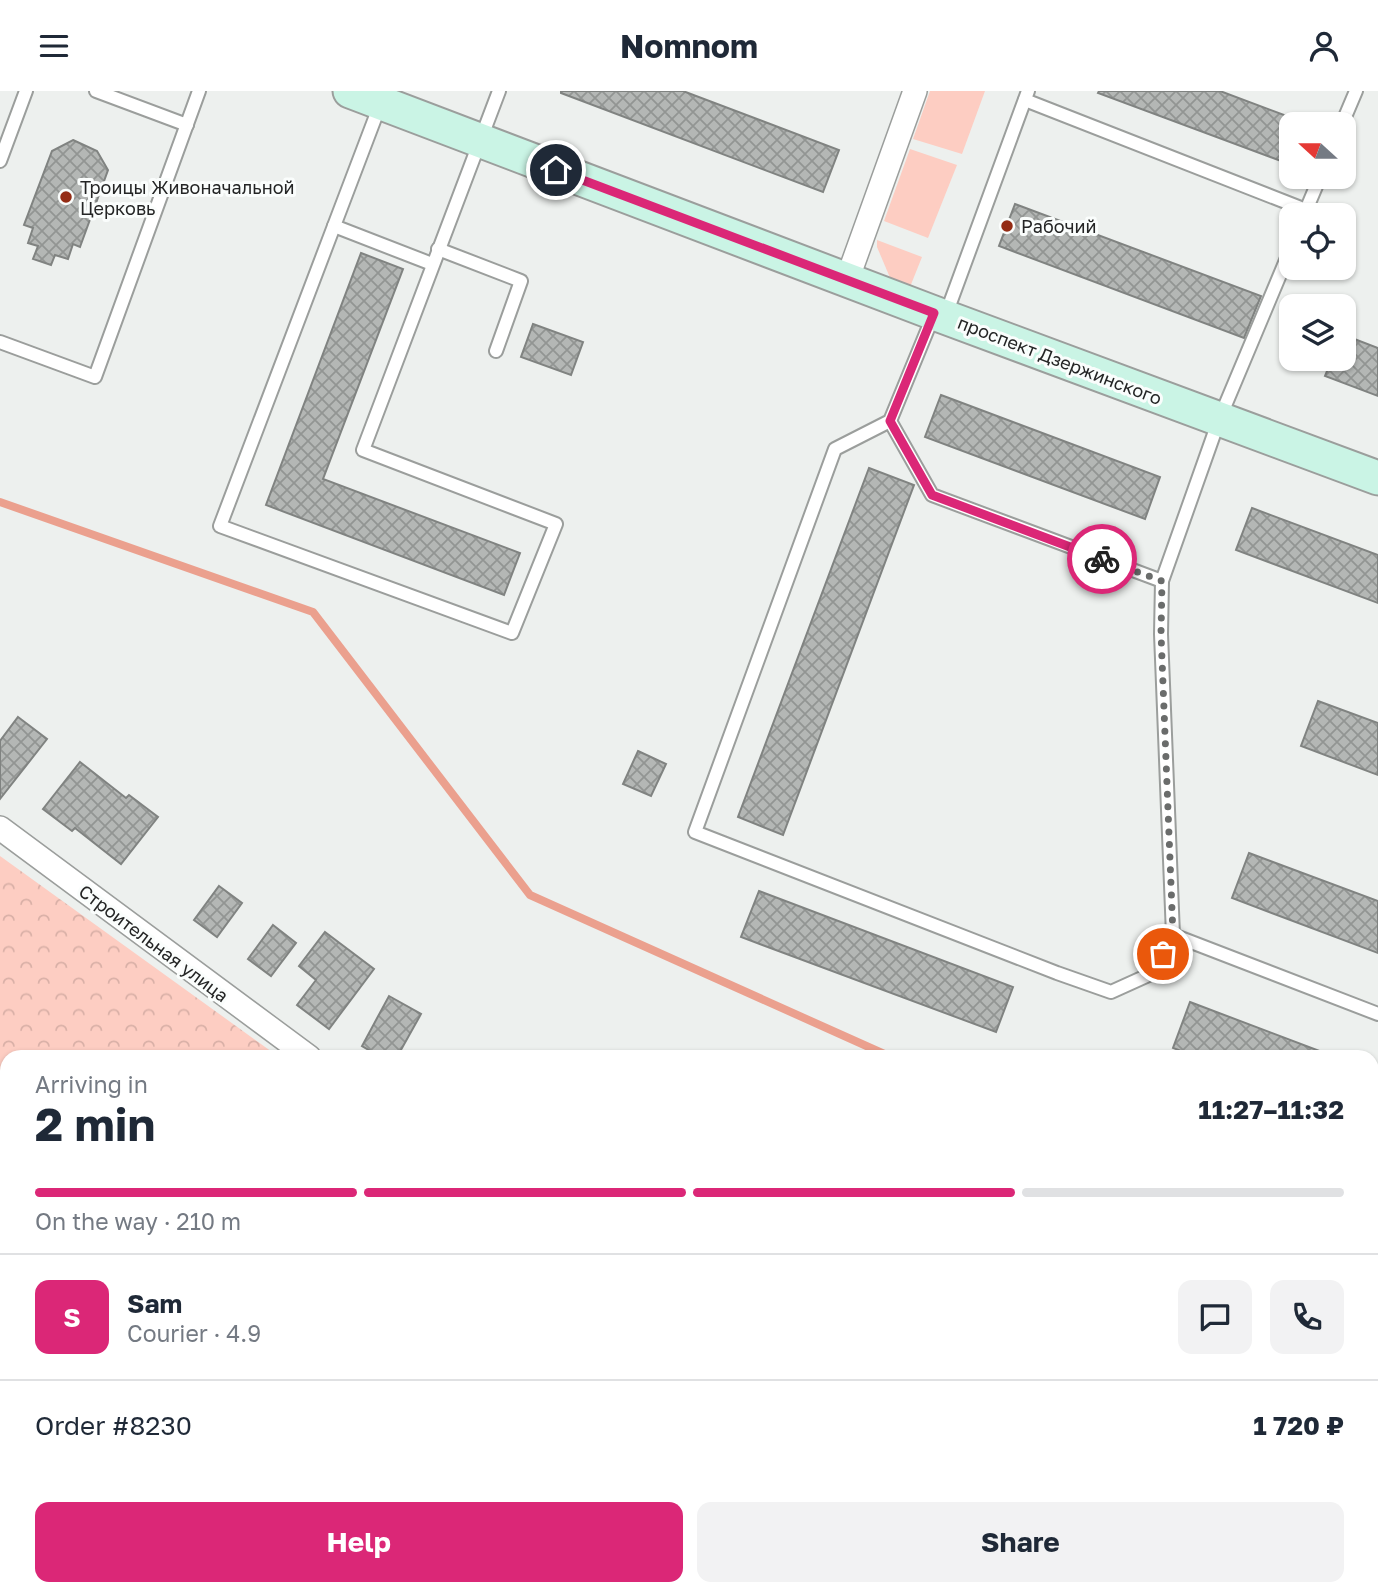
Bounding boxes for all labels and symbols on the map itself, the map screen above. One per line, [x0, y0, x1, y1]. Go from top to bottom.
north arrow [1279, 112, 1356, 189]
pin [526, 140, 586, 200]
place label: Троицы Живоначальной Церковь [80, 176, 294, 219]
marker: Троицы Живоначальной Церковь [58, 189, 74, 205]
place label: Рабочий [1021, 215, 1096, 237]
marker: Рабочий [999, 218, 1015, 234]
street label: проспект Дзержинского [955, 311, 1165, 409]
courier [1067, 524, 1137, 594]
street label: Строительная улица [75, 880, 233, 1006]
pin [1133, 924, 1193, 984]

